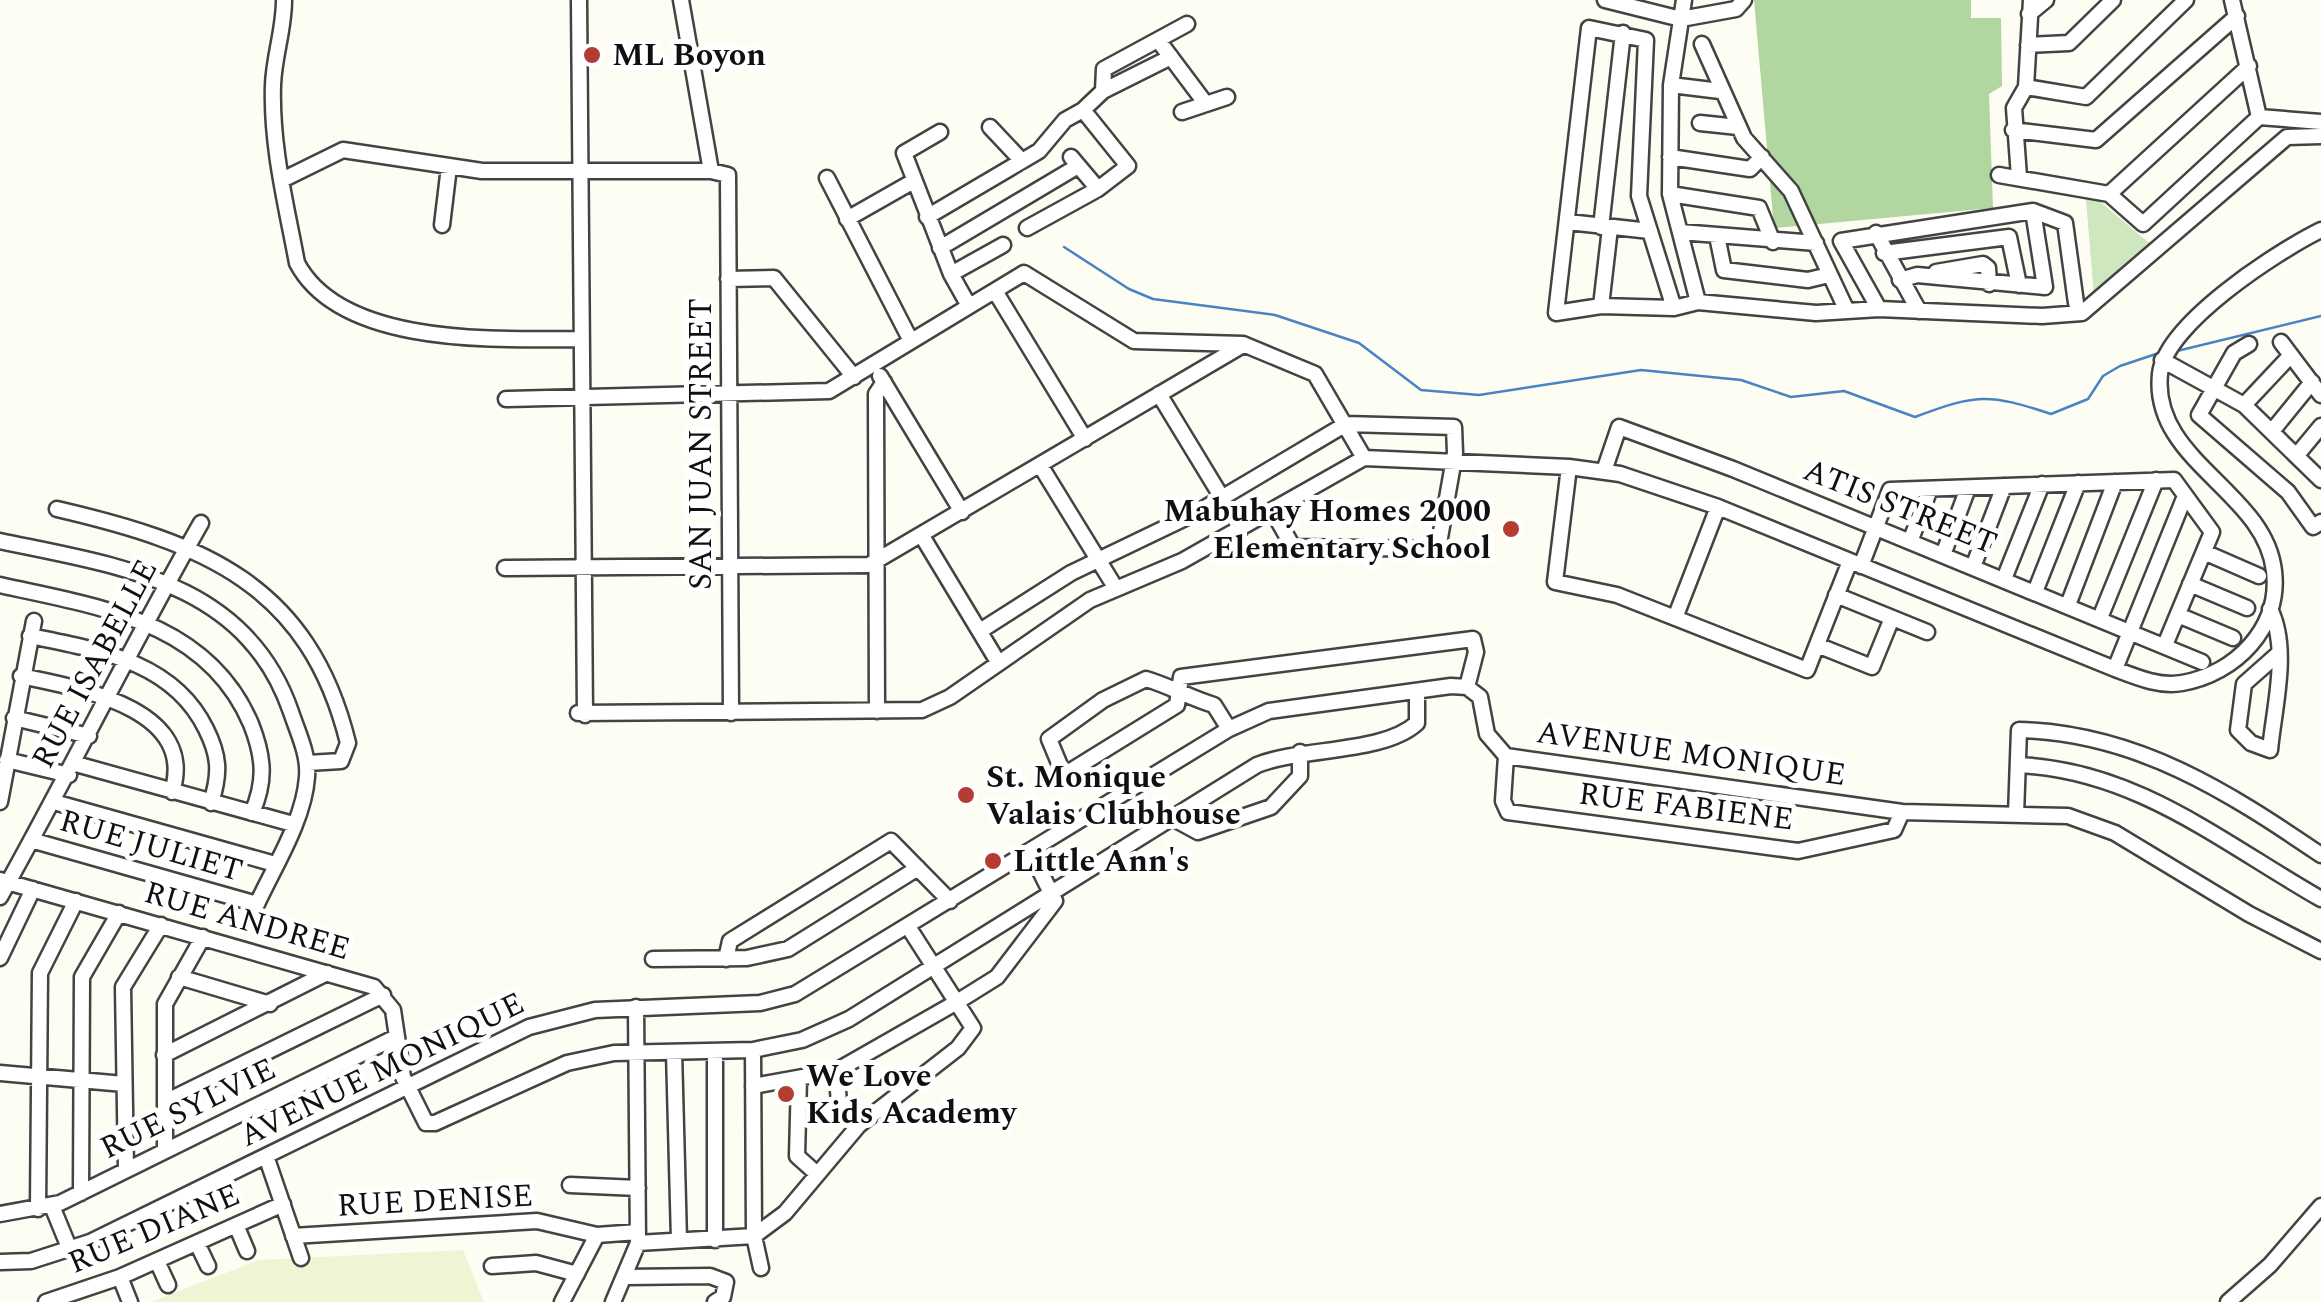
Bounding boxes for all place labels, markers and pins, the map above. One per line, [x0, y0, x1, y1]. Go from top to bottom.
place label: ML Boyon [612, 31, 766, 80]
marker: ML Boyon [581, 44, 603, 66]
place label: Mabuhay Homes 2000 Elementary School [1163, 487, 1491, 573]
marker: Mabuhay Homes 2000 Elementary School [1500, 518, 1522, 540]
place label: St. Monique Valais Clubhouse [986, 753, 1241, 839]
marker: St. Monique Valais Clubhouse [955, 784, 977, 806]
place label: Little Ann's [1013, 837, 1190, 886]
marker: Little Ann's [982, 850, 1004, 872]
place label: We Love Kids Academy [806, 1052, 1018, 1138]
marker: We Love Kids Academy [775, 1083, 797, 1105]

